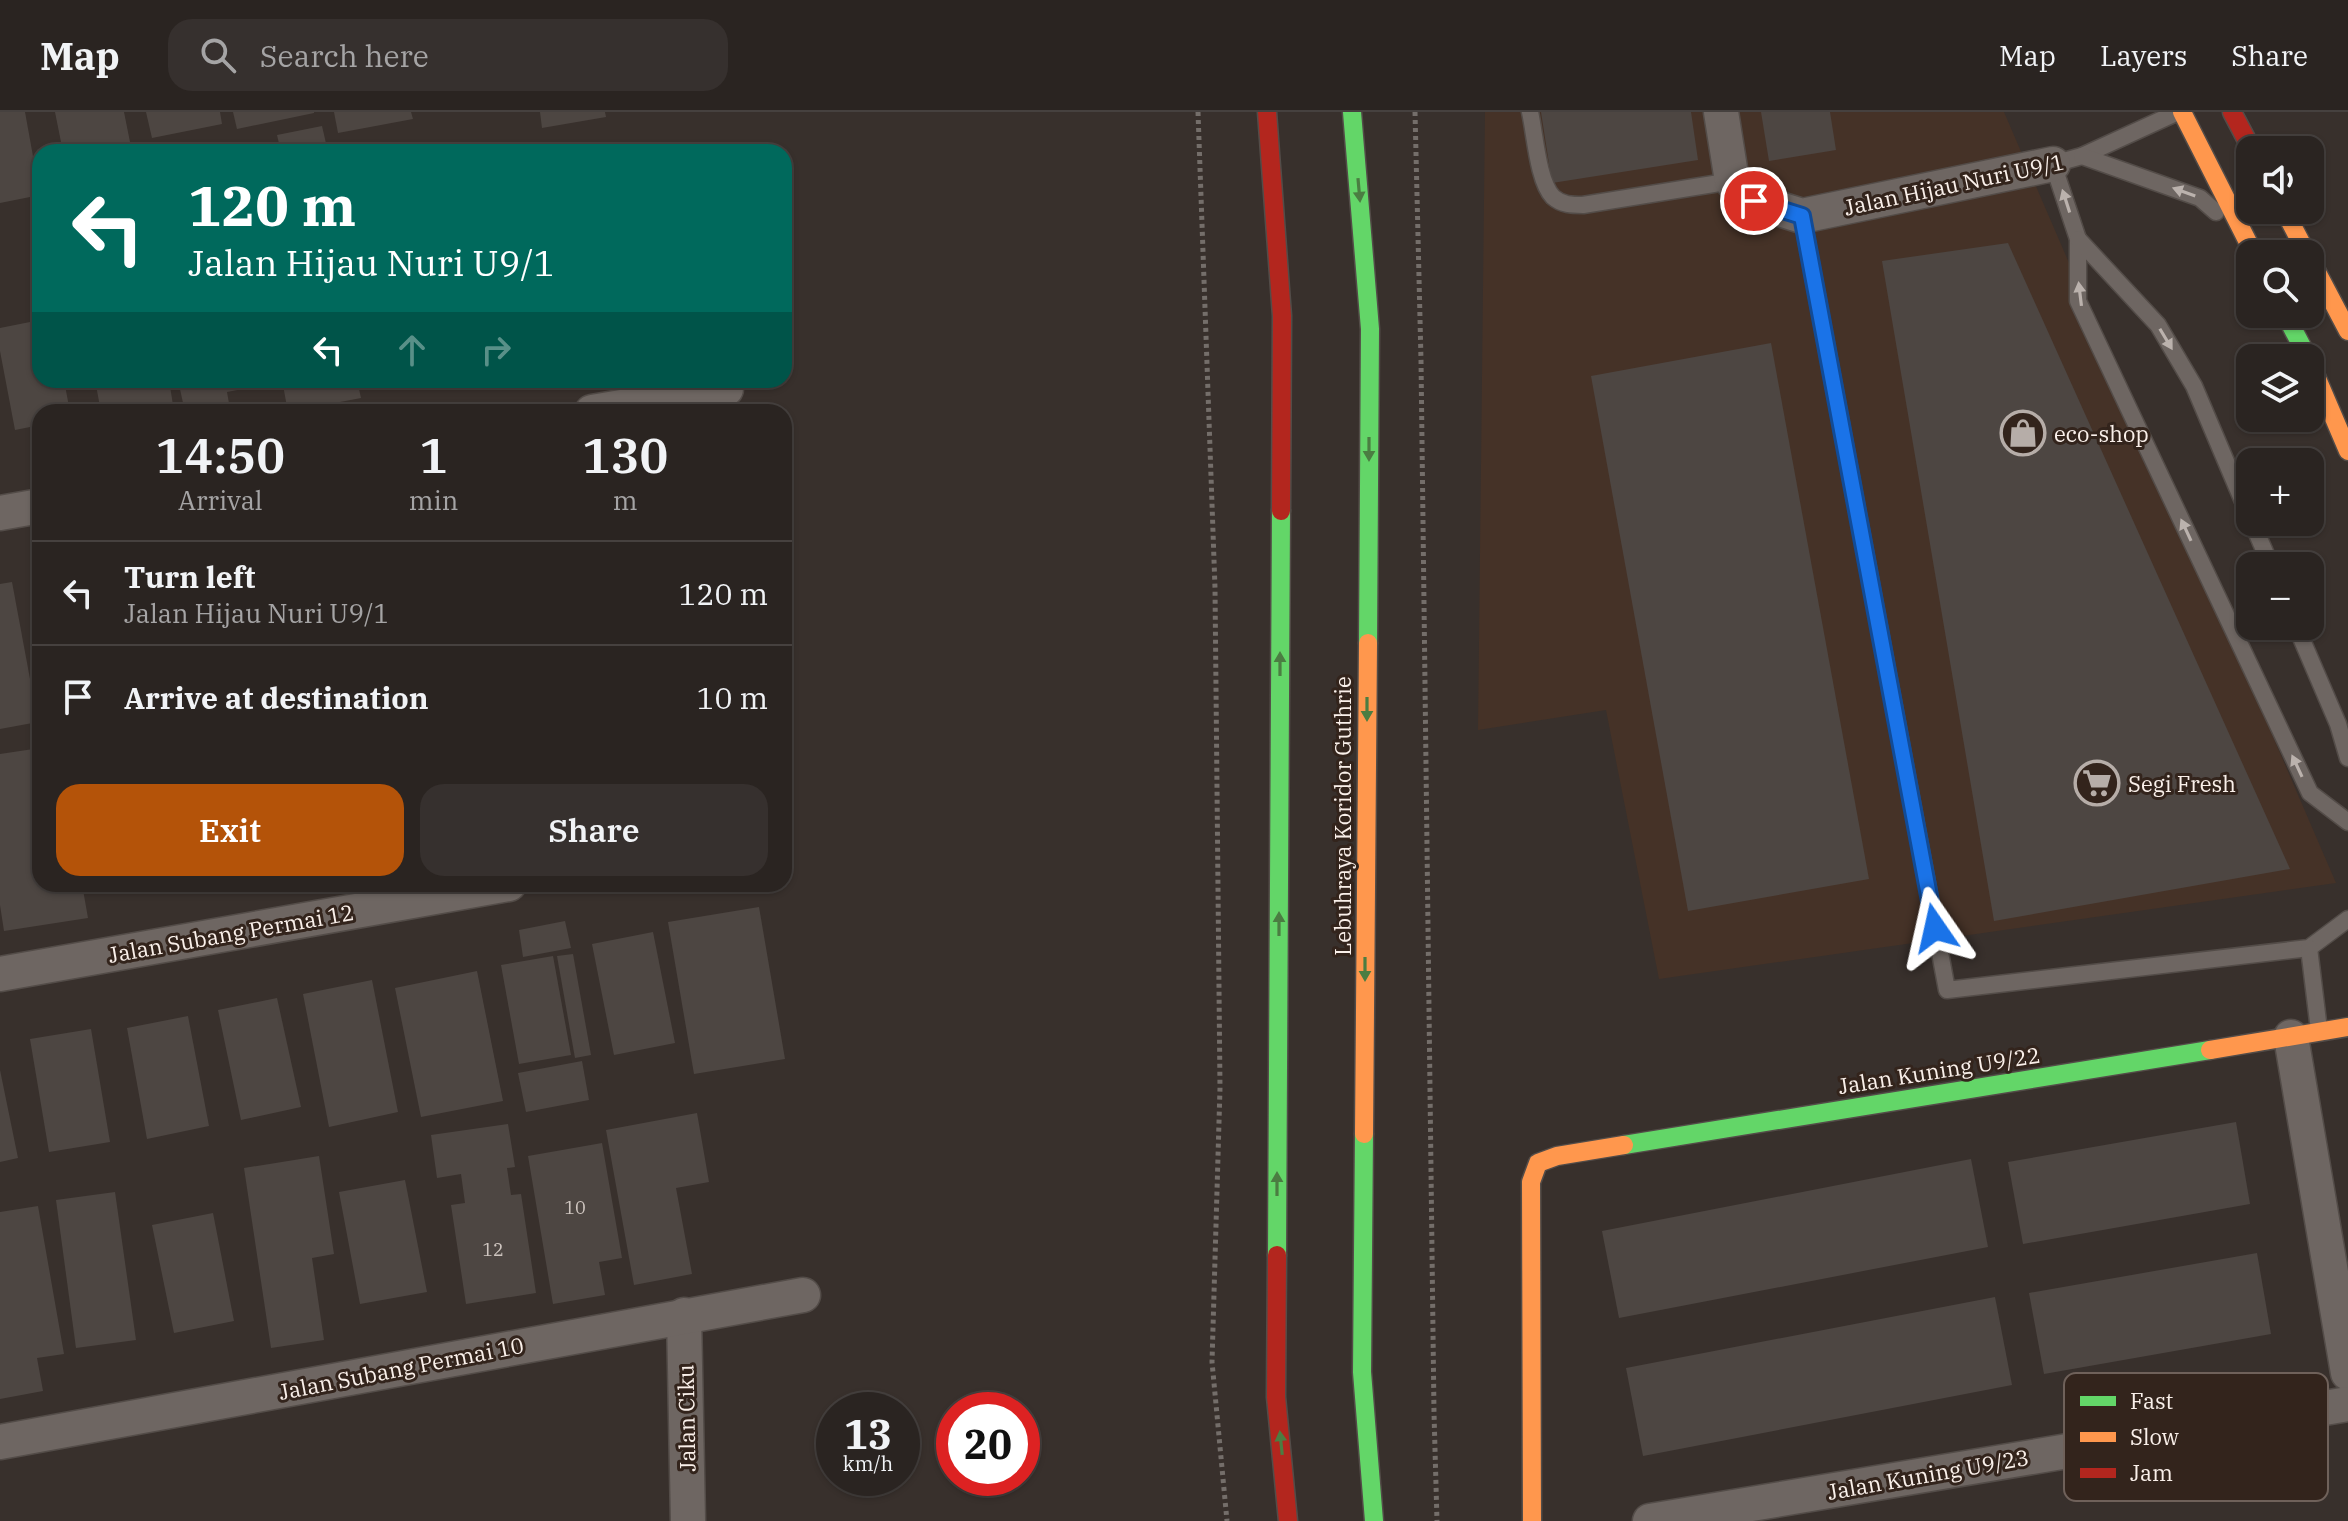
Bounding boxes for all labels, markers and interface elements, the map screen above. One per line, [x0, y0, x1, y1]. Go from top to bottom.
search box [168, 19, 728, 91]
text: Map [40, 31, 120, 80]
icon: search [196, 33, 240, 77]
text: Search here [260, 36, 429, 75]
text: Map [1999, 37, 2056, 74]
text: Layers [2100, 37, 2187, 74]
text: Share [2231, 37, 2308, 74]
map controls [2236, 136, 2324, 640]
button: sound [2236, 136, 2324, 224]
street label: Jalan Hijau Nuri U9/1 [1841, 146, 2067, 222]
pin [1720, 167, 1788, 235]
text: 120 m [188, 169, 356, 241]
icon: left [56, 176, 160, 280]
one-way arrow [1353, 178, 1366, 203]
icon: arrive [1732, 179, 1776, 223]
one-way arrow [2172, 185, 2196, 198]
one-way arrow [2059, 189, 2071, 213]
text: Jalan Hijau Nuri U9/1 [188, 239, 555, 286]
button: search [2236, 240, 2324, 328]
one-way arrow [2073, 281, 2086, 306]
icon: left [306, 328, 350, 372]
icon: ahead [390, 328, 434, 372]
icon: right [474, 328, 518, 372]
one-way arrow [2159, 328, 2173, 350]
button: layers [2236, 344, 2324, 432]
shop icon: eco-shop [1999, 409, 2047, 457]
place label: eco-shop [2054, 419, 2149, 448]
text: 14:50 [156, 424, 285, 486]
text: 1 [419, 424, 448, 486]
text: 130 [582, 424, 668, 486]
one-way arrow [1363, 437, 1375, 462]
button: + [2236, 448, 2324, 536]
text: Arrival [178, 483, 263, 517]
text: min [409, 483, 458, 517]
text: m [613, 483, 638, 517]
one-way arrow [2179, 519, 2193, 542]
button: − [2236, 552, 2324, 640]
text: Turn left [124, 557, 256, 596]
icon: left [56, 571, 100, 615]
text: 120 m [678, 574, 768, 613]
text: Jalan Hijau Nuri U9/1 [124, 596, 389, 630]
one-way arrow [1274, 651, 1286, 676]
icon: arrive [56, 675, 100, 719]
street label: Lebuhraya Koridor Guthrie [1328, 676, 1357, 956]
text: Arrive at destination [124, 678, 429, 717]
text: 10 m [696, 678, 768, 717]
one-way arrow [1361, 697, 1373, 722]
one-way arrow [2290, 754, 2304, 777]
supermarket icon: Segi Fresh [2073, 759, 2121, 807]
place label: Segi Fresh [2128, 769, 2236, 798]
button: Exit [56, 784, 404, 876]
button: Share [420, 784, 768, 876]
position arrow [1893, 886, 1977, 970]
street label: Jalan Subang Permai 12 [106, 897, 356, 969]
one-way arrow [1273, 911, 1285, 936]
one-way arrow [1359, 957, 1371, 982]
street label: Jalan Kuning U9/22 [1836, 1040, 2042, 1100]
one-way arrow [1271, 1171, 1283, 1196]
house number: 10 [564, 1196, 586, 1219]
house number: 12 [482, 1238, 504, 1261]
street label: Jalan Subang Permai 10 [276, 1330, 526, 1406]
street label: Jalan Ciku [671, 1364, 701, 1472]
legend [2064, 1373, 2328, 1501]
text: Fast [2130, 1386, 2173, 1415]
speed limit sign: 20 [936, 1392, 1040, 1496]
text: 13 [844, 1408, 892, 1460]
text: Slow [2130, 1422, 2179, 1451]
one-way arrow [1274, 1430, 1287, 1455]
street label: Jalan Kuning U9/23 [1825, 1442, 2031, 1506]
text: km/h [843, 1450, 893, 1477]
text: Jam [2130, 1458, 2173, 1487]

